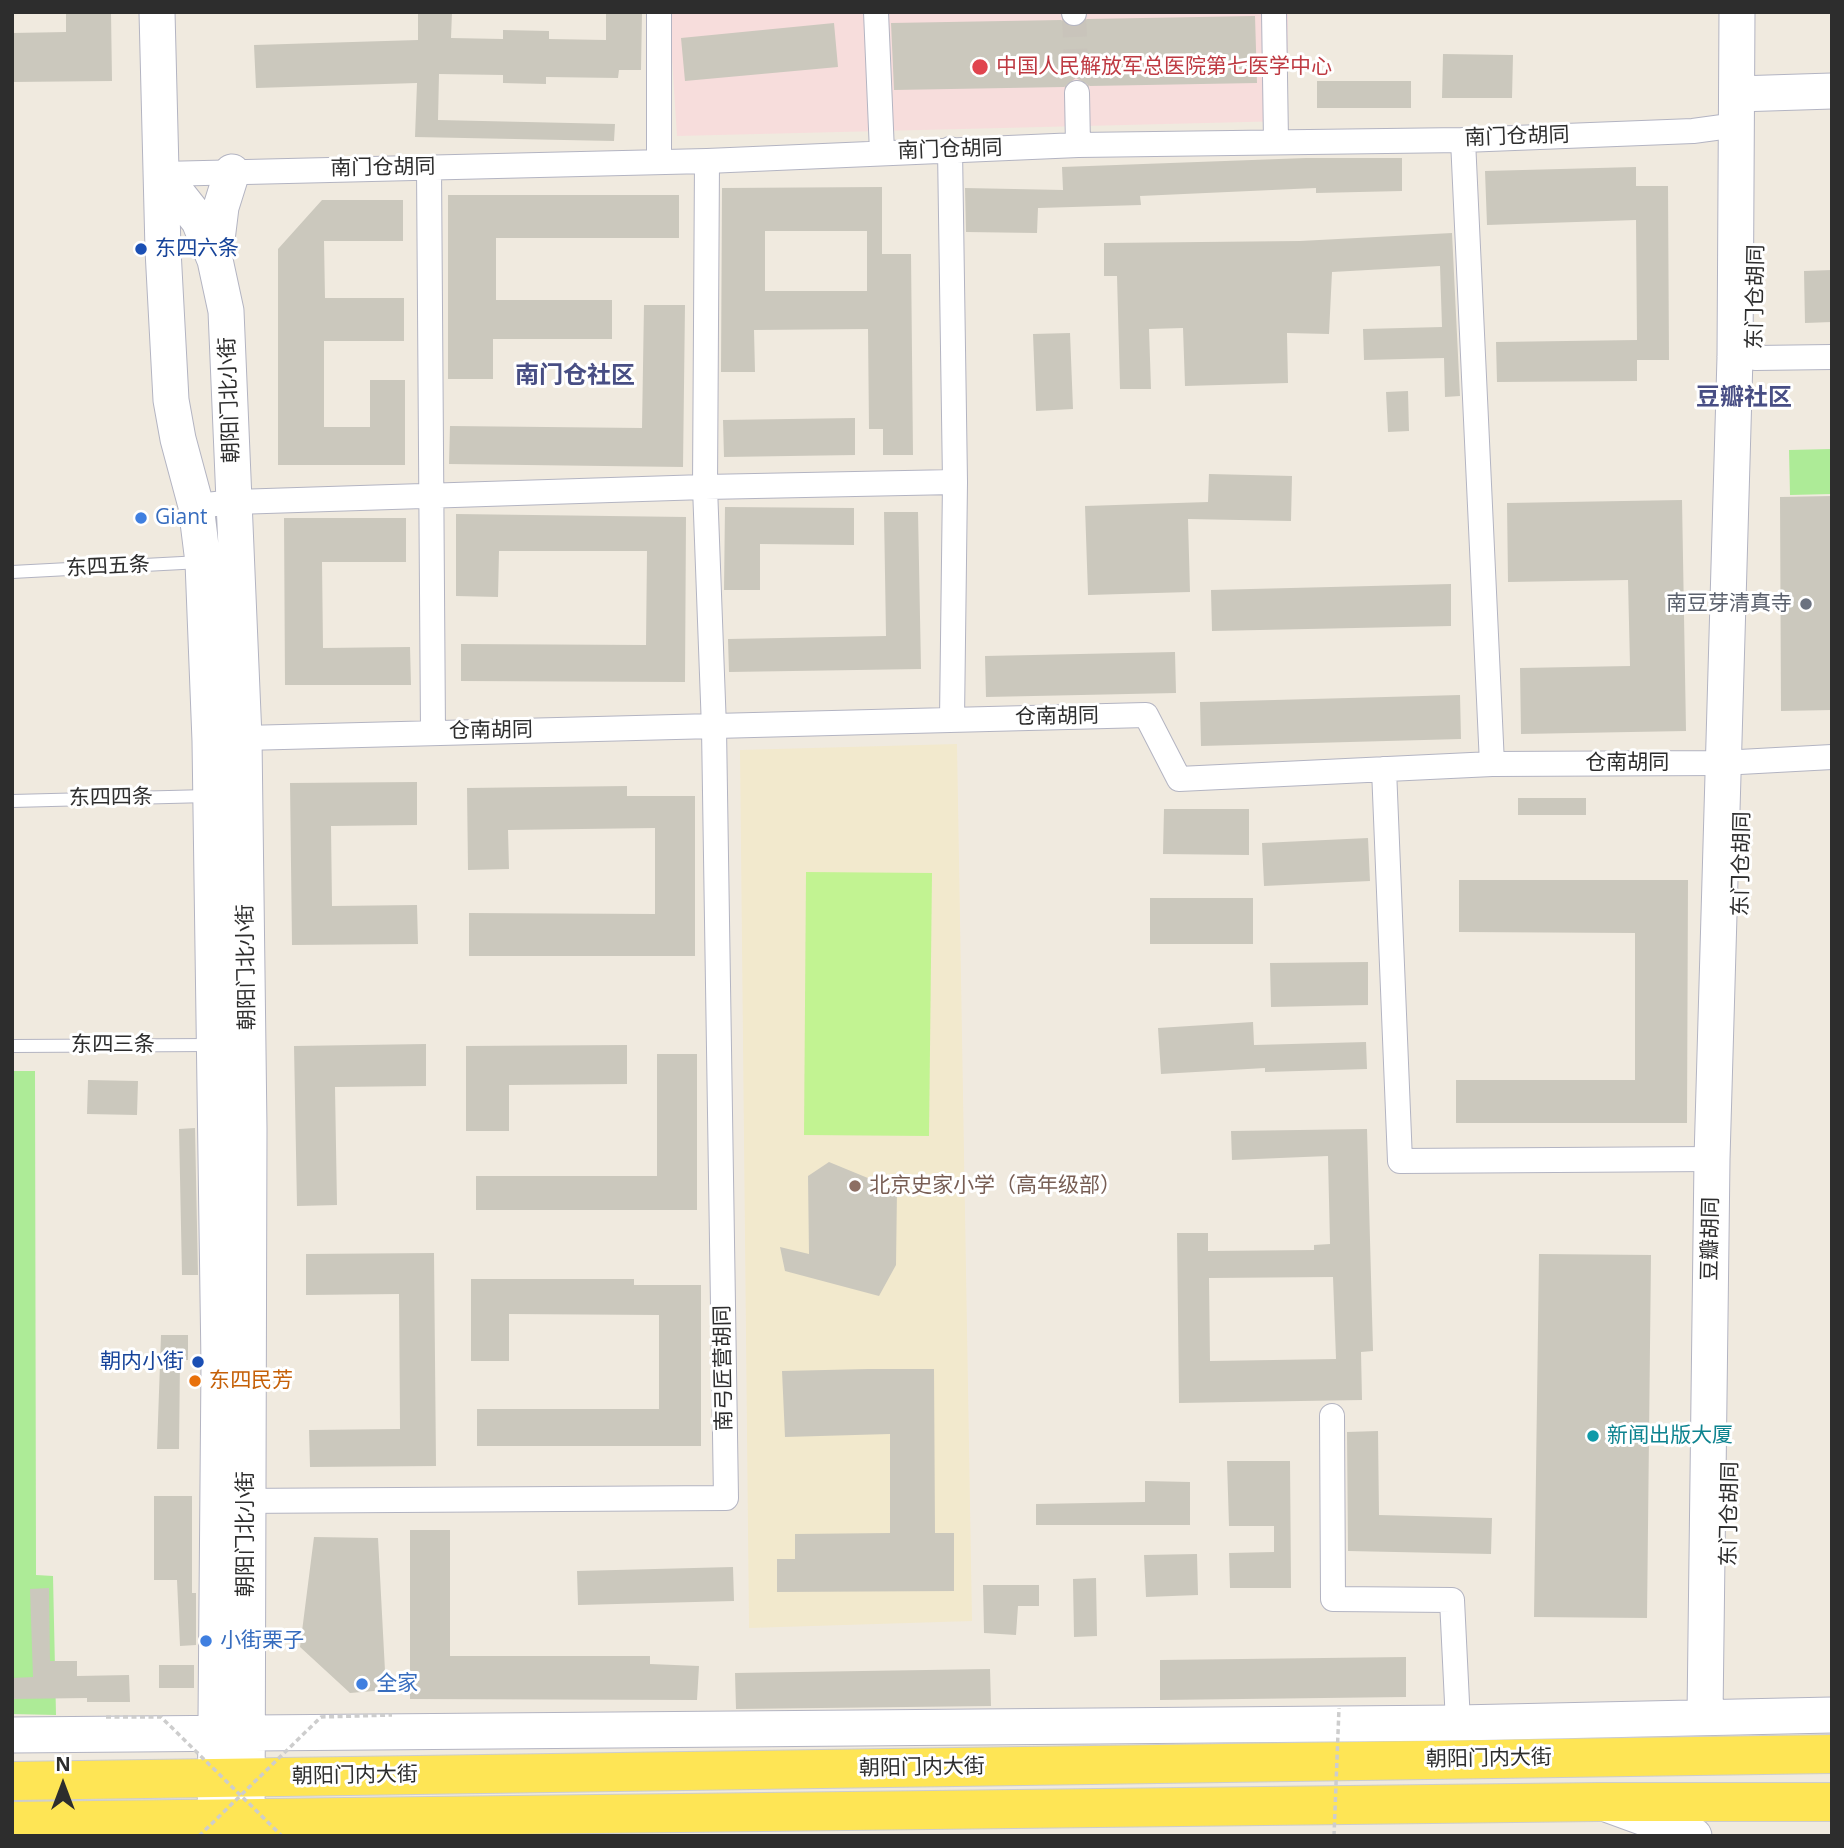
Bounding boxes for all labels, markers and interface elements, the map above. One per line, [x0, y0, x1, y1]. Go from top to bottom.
place label: 中国人民解放军总医院第七医学中心 [996, 54, 1332, 80]
marker: 中国人民解放军总医院第七医学中心 [970, 57, 990, 77]
street label: 南门仓胡同 [1464, 123, 1570, 151]
street label: 南门仓胡同 [897, 136, 1003, 164]
street label: 南门仓胡同 [330, 154, 436, 182]
place label: 东四六条 [155, 236, 239, 262]
marker: 东四六条 [133, 241, 149, 257]
street label: 东门仓胡同 [1742, 244, 1770, 350]
street label: 朝阳门北小街 [215, 337, 245, 463]
district label: 南门仓社区 [515, 362, 635, 390]
district label: 豆瓣社区 [1696, 384, 1792, 412]
place label: Giant [155, 505, 208, 531]
marker: Giant [133, 510, 149, 526]
street label: 东四五条 [65, 552, 151, 582]
place label: 南豆芽清真寺 [1666, 591, 1792, 617]
marker: 南豆芽清真寺 [1798, 596, 1814, 612]
street label: 仓南胡同 [1015, 704, 1099, 730]
street label: 仓南胡同 [449, 718, 533, 744]
street label: 仓南胡同 [1585, 750, 1669, 776]
street label: 东四四条 [69, 785, 153, 811]
street label: 东门仓胡同 [1728, 811, 1756, 917]
street label: 朝阳门北小街 [233, 904, 261, 1030]
street label: 东四三条 [71, 1032, 155, 1058]
place label: 北京史家小学（高年级部） [869, 1173, 1121, 1199]
marker: 北京史家小学（高年级部） [847, 1178, 863, 1194]
street label: 豆瓣胡同 [1698, 1197, 1724, 1281]
street label: 南弓匠营胡同 [710, 1305, 738, 1431]
place label: 朝内小街 [100, 1349, 184, 1375]
marker: 朝内小街 [190, 1354, 206, 1370]
place label: 东四民芳 [209, 1368, 293, 1394]
marker: 东四民芳 [187, 1373, 203, 1389]
place label: 新闻出版大厦 [1607, 1423, 1733, 1449]
marker: 新闻出版大厦 [1585, 1428, 1601, 1444]
street label: 东门仓胡同 [1716, 1461, 1744, 1567]
street label: 朝阳门北小街 [233, 1471, 259, 1597]
place label: 小街栗子 [220, 1628, 304, 1654]
marker: 小街栗子 [198, 1633, 214, 1649]
place label: 全家 [376, 1671, 418, 1697]
marker: 全家 [354, 1676, 370, 1692]
street label: 朝阳门内大街 [1426, 1745, 1552, 1773]
north arrow [28, 1750, 98, 1820]
text: N [55, 1751, 71, 1777]
street label: 朝阳门内大街 [859, 1754, 985, 1782]
street label: 朝阳门内大街 [292, 1762, 418, 1790]

